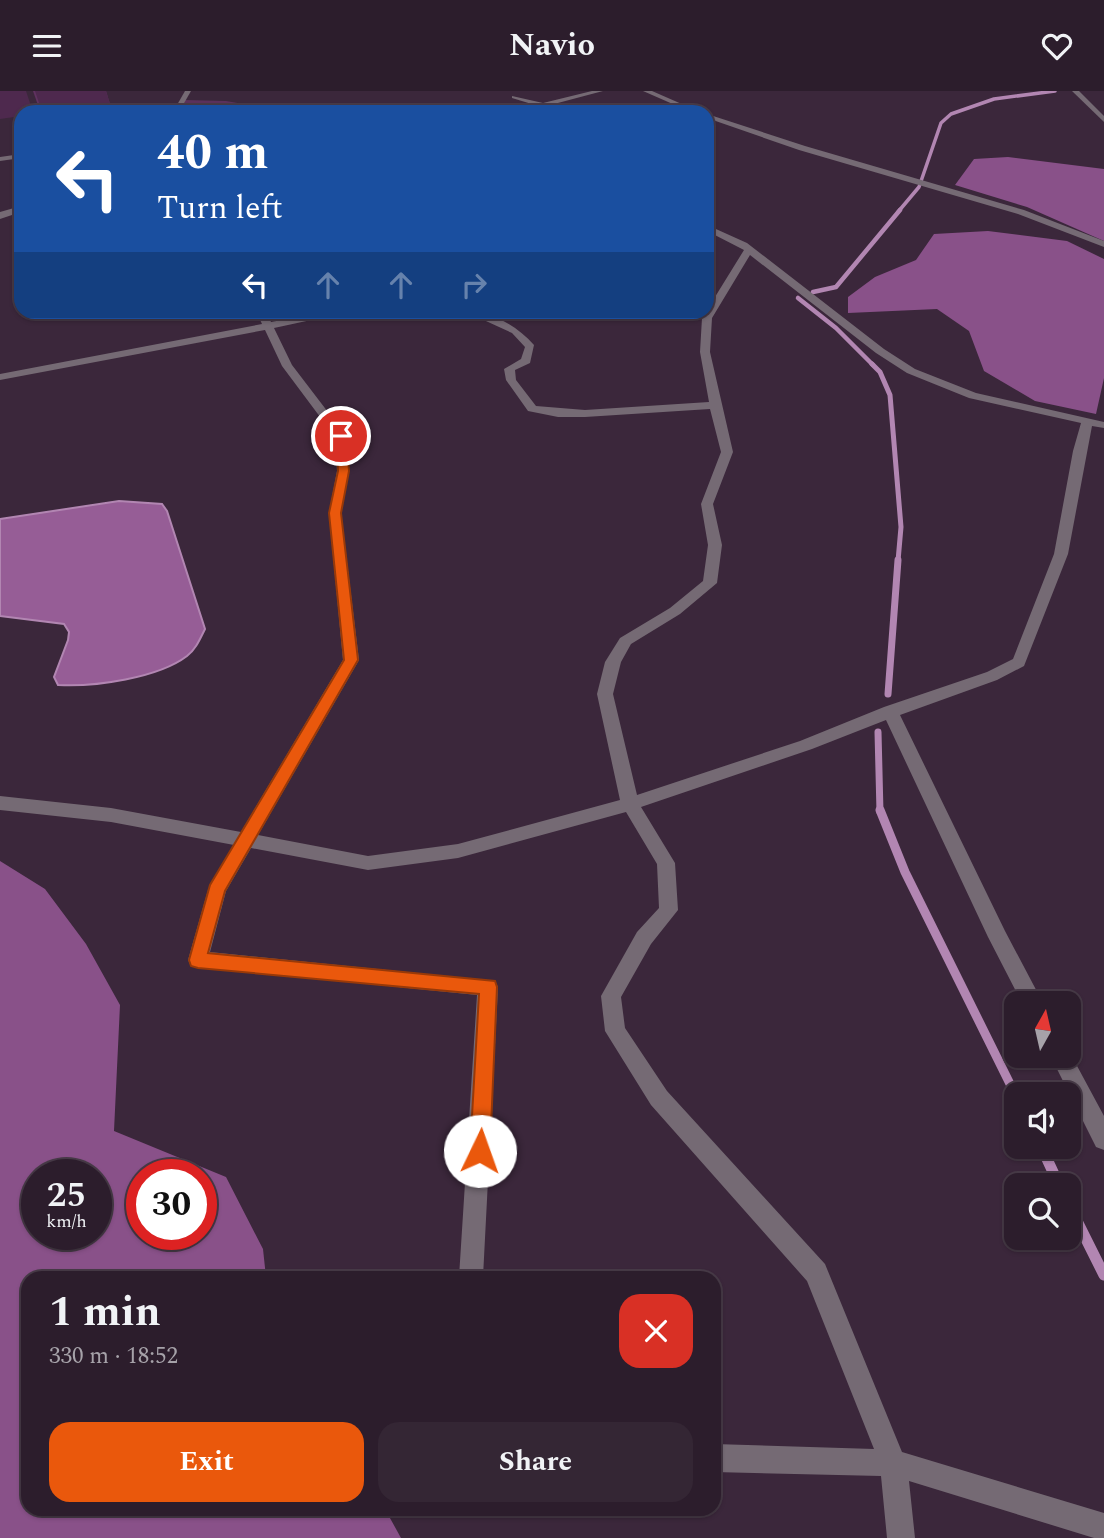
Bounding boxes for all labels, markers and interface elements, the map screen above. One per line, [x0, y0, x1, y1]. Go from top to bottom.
text: Navio [509, 21, 595, 70]
icon: menu [28, 27, 66, 65]
icon: heart [1038, 27, 1076, 65]
text: 40 m [157, 116, 268, 191]
icon: left [42, 133, 133, 224]
text: Turn left [157, 184, 283, 233]
icon: left [236, 266, 274, 304]
icon: ahead [309, 266, 347, 304]
icon: ahead [382, 266, 420, 304]
icon: right [455, 266, 493, 304]
pin [311, 406, 371, 466]
icon: arrive [322, 417, 360, 455]
north arrow [1004, 991, 1082, 1067]
map controls [1004, 991, 1081, 1250]
button: sound [1004, 1082, 1081, 1159]
position arrow [443, 1114, 517, 1188]
speed limit sign: 30 [126, 1159, 217, 1250]
text: 25 [47, 1169, 86, 1222]
button: search [1004, 1173, 1081, 1250]
text: km/h [46, 1208, 87, 1235]
text: 1 min [49, 1281, 161, 1344]
button: close [619, 1294, 693, 1368]
text: 330 m · 18:52 [49, 1339, 178, 1374]
button: Exit [49, 1422, 364, 1502]
button: Share [378, 1422, 693, 1502]

